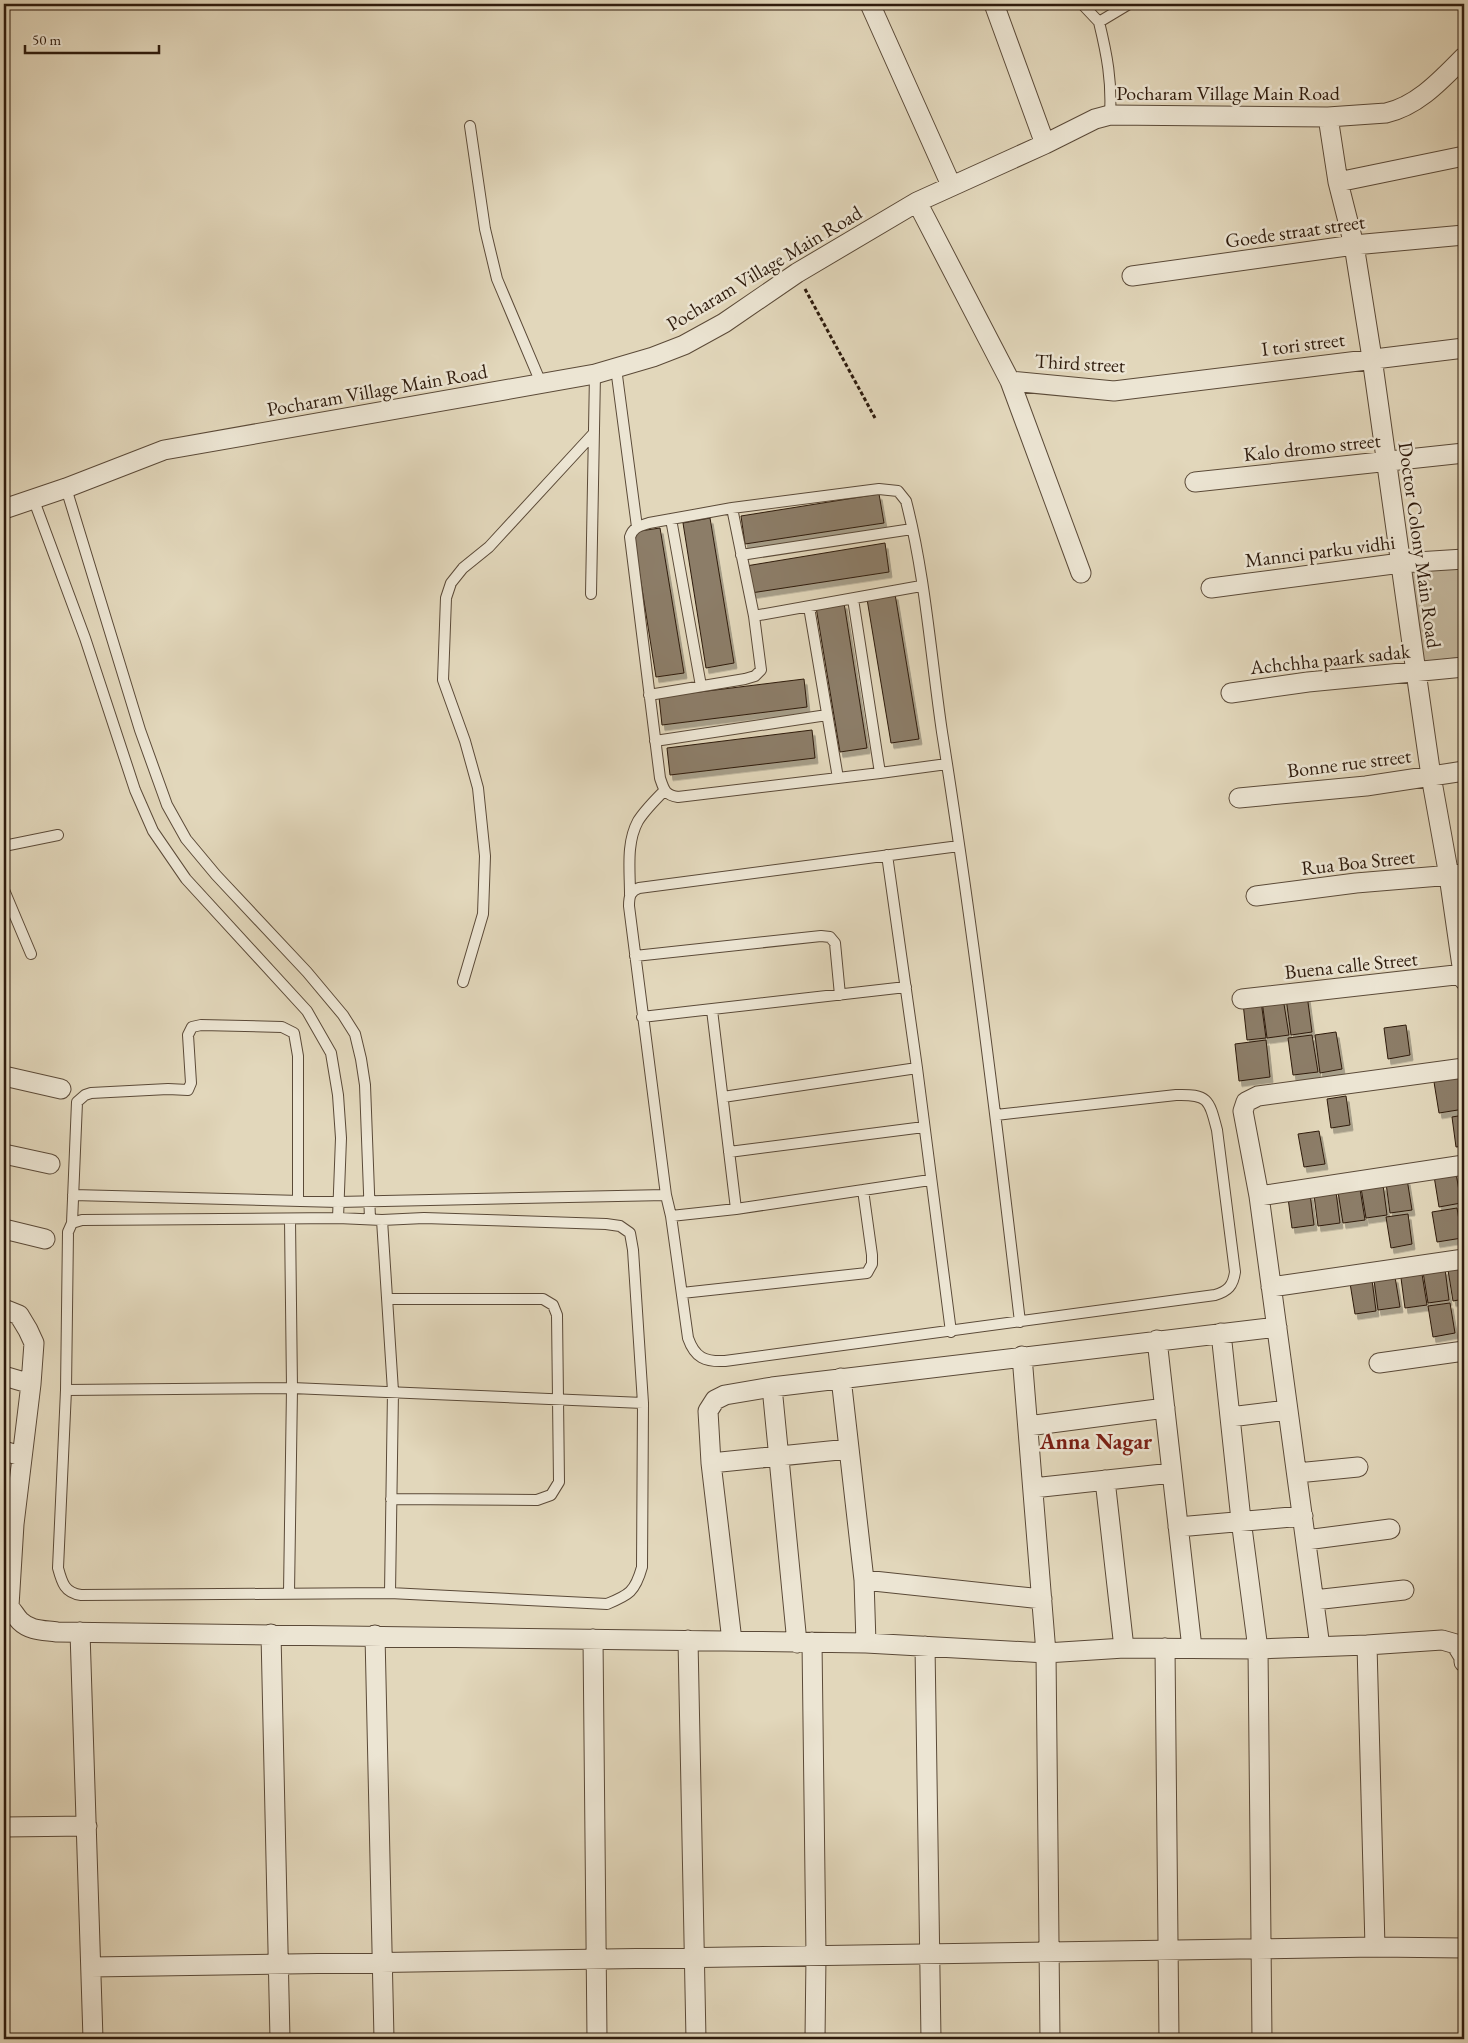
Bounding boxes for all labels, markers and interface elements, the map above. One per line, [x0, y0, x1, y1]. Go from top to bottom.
scale bar [25, 22, 159, 54]
text: 50 m [32, 30, 61, 49]
street label: Pocharam Village Main Road [1116, 80, 1341, 106]
street label: Pocharam Village Main Road [662, 199, 867, 337]
street label: Goede straat street [1223, 208, 1367, 254]
street label: I tori street [1260, 326, 1347, 362]
street label: Third street [1034, 348, 1127, 378]
street label: Pocharam Village Main Road [265, 358, 490, 422]
street label: Kalo dromo street [1242, 427, 1382, 467]
street label: Doctor Colony Main Road [1393, 440, 1447, 651]
street label: Mannci parku vidhi [1243, 529, 1397, 573]
street label: Achchha paark sadak [1248, 638, 1412, 680]
street label: Bonne rue street [1286, 742, 1413, 784]
street label: Rua Boa Street [1300, 843, 1417, 881]
street label: Buena calle Street [1283, 945, 1420, 985]
district label: Anna Nagar [1039, 1427, 1153, 1456]

